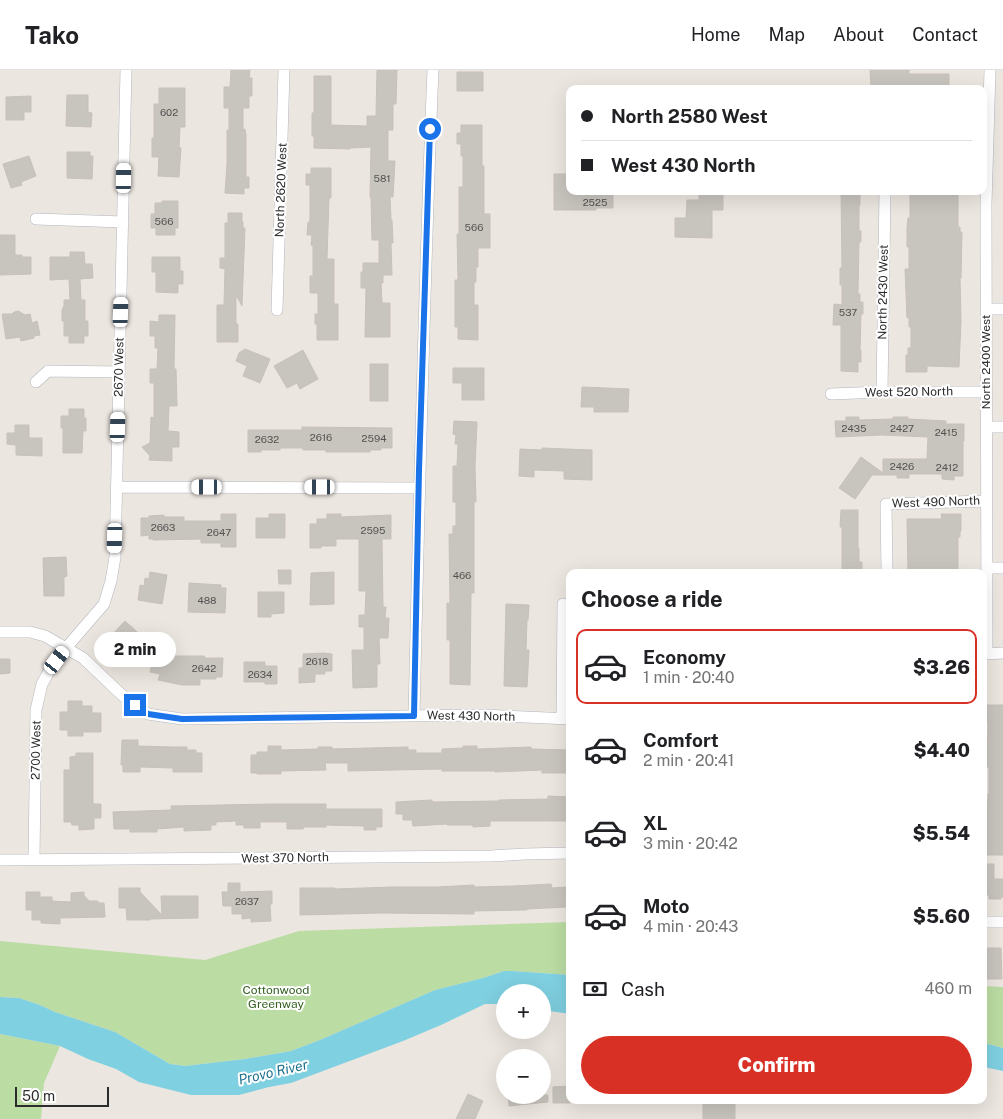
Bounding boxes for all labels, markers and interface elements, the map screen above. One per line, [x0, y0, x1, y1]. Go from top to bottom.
text: Tako [25, 21, 79, 49]
text: Home [691, 24, 741, 45]
text: Map [769, 24, 805, 45]
text: About [833, 24, 884, 45]
text: Contact [912, 24, 978, 45]
text: North 2580 West [611, 105, 768, 127]
house number: 602 [160, 106, 178, 118]
route start [419, 118, 441, 140]
street label: North 2620 West [272, 142, 290, 238]
text: West 430 North [611, 154, 755, 176]
car [116, 163, 131, 193]
house number: 581 [374, 172, 390, 184]
house number: 2525 [583, 196, 607, 208]
house number: 566 [155, 215, 173, 227]
house number: 566 [465, 221, 483, 233]
street label: North 2430 West [875, 244, 891, 340]
car [112, 297, 129, 327]
house number: 537 [839, 306, 857, 318]
street label: North 2400 West [979, 314, 993, 409]
street label: 2670 West [111, 337, 127, 397]
street label: West 520 North [865, 384, 953, 400]
car [109, 412, 126, 442]
house number: 2435 [842, 422, 866, 434]
house number: 2427 [890, 422, 914, 434]
house number: 2415 [935, 426, 957, 438]
house number: 2616 [310, 431, 332, 443]
house number: 2594 [362, 432, 386, 444]
house number: 2632 [255, 433, 279, 445]
house number: 2426 [890, 460, 914, 472]
house number: 2412 [936, 461, 958, 473]
car [192, 480, 222, 495]
car [305, 480, 335, 495]
street label: West 490 North [892, 493, 980, 511]
house number: 2663 [151, 521, 175, 533]
car [106, 523, 123, 553]
house number: 2595 [360, 524, 386, 536]
house number: 2647 [207, 526, 231, 538]
house number: 466 [453, 569, 471, 581]
text: Choose a ride [581, 586, 723, 612]
house number: 488 [197, 594, 217, 606]
callout: 2 min [94, 632, 176, 668]
text: 2 min [114, 640, 156, 659]
car [41, 644, 72, 676]
icon: car [583, 644, 628, 689]
text: Economy [643, 646, 726, 668]
house number: 2618 [306, 655, 328, 667]
text: $3.26 [913, 656, 970, 678]
house number: 2642 [192, 662, 216, 674]
house number: 2634 [248, 668, 272, 680]
text: 1 min · 20:40 [643, 668, 735, 687]
route end [124, 694, 146, 716]
street label: West 430 North [427, 708, 515, 724]
street label: 2700 West [28, 720, 44, 780]
icon: car [583, 727, 628, 772]
text: Comfort [643, 729, 719, 751]
text: $4.40 [913, 739, 970, 761]
text: 2 min · 20:41 [643, 751, 734, 770]
icon: car [583, 810, 628, 855]
text: XL [643, 812, 668, 834]
text: $5.54 [912, 822, 970, 844]
text: 3 min · 20:42 [643, 834, 738, 853]
street label: West 370 North [241, 850, 329, 866]
icon: car [583, 893, 628, 938]
house number: 2637 [235, 895, 259, 907]
text: Moto [643, 895, 689, 917]
text: $5.60 [913, 905, 970, 927]
text: 4 min · 20:43 [643, 917, 738, 936]
icon: cash [581, 975, 609, 1003]
text: Cash [621, 978, 665, 1000]
text: 460 m [925, 979, 972, 998]
park label: Cottonwood Greenway [243, 983, 309, 1011]
map controls [496, 984, 551, 1104]
button: + [496, 984, 551, 1039]
button: Confirm [581, 1036, 972, 1094]
button: − [496, 1049, 551, 1104]
water label: Provo River [237, 1056, 310, 1088]
scale bar [15, 1084, 109, 1107]
text: 50 m [22, 1088, 55, 1104]

